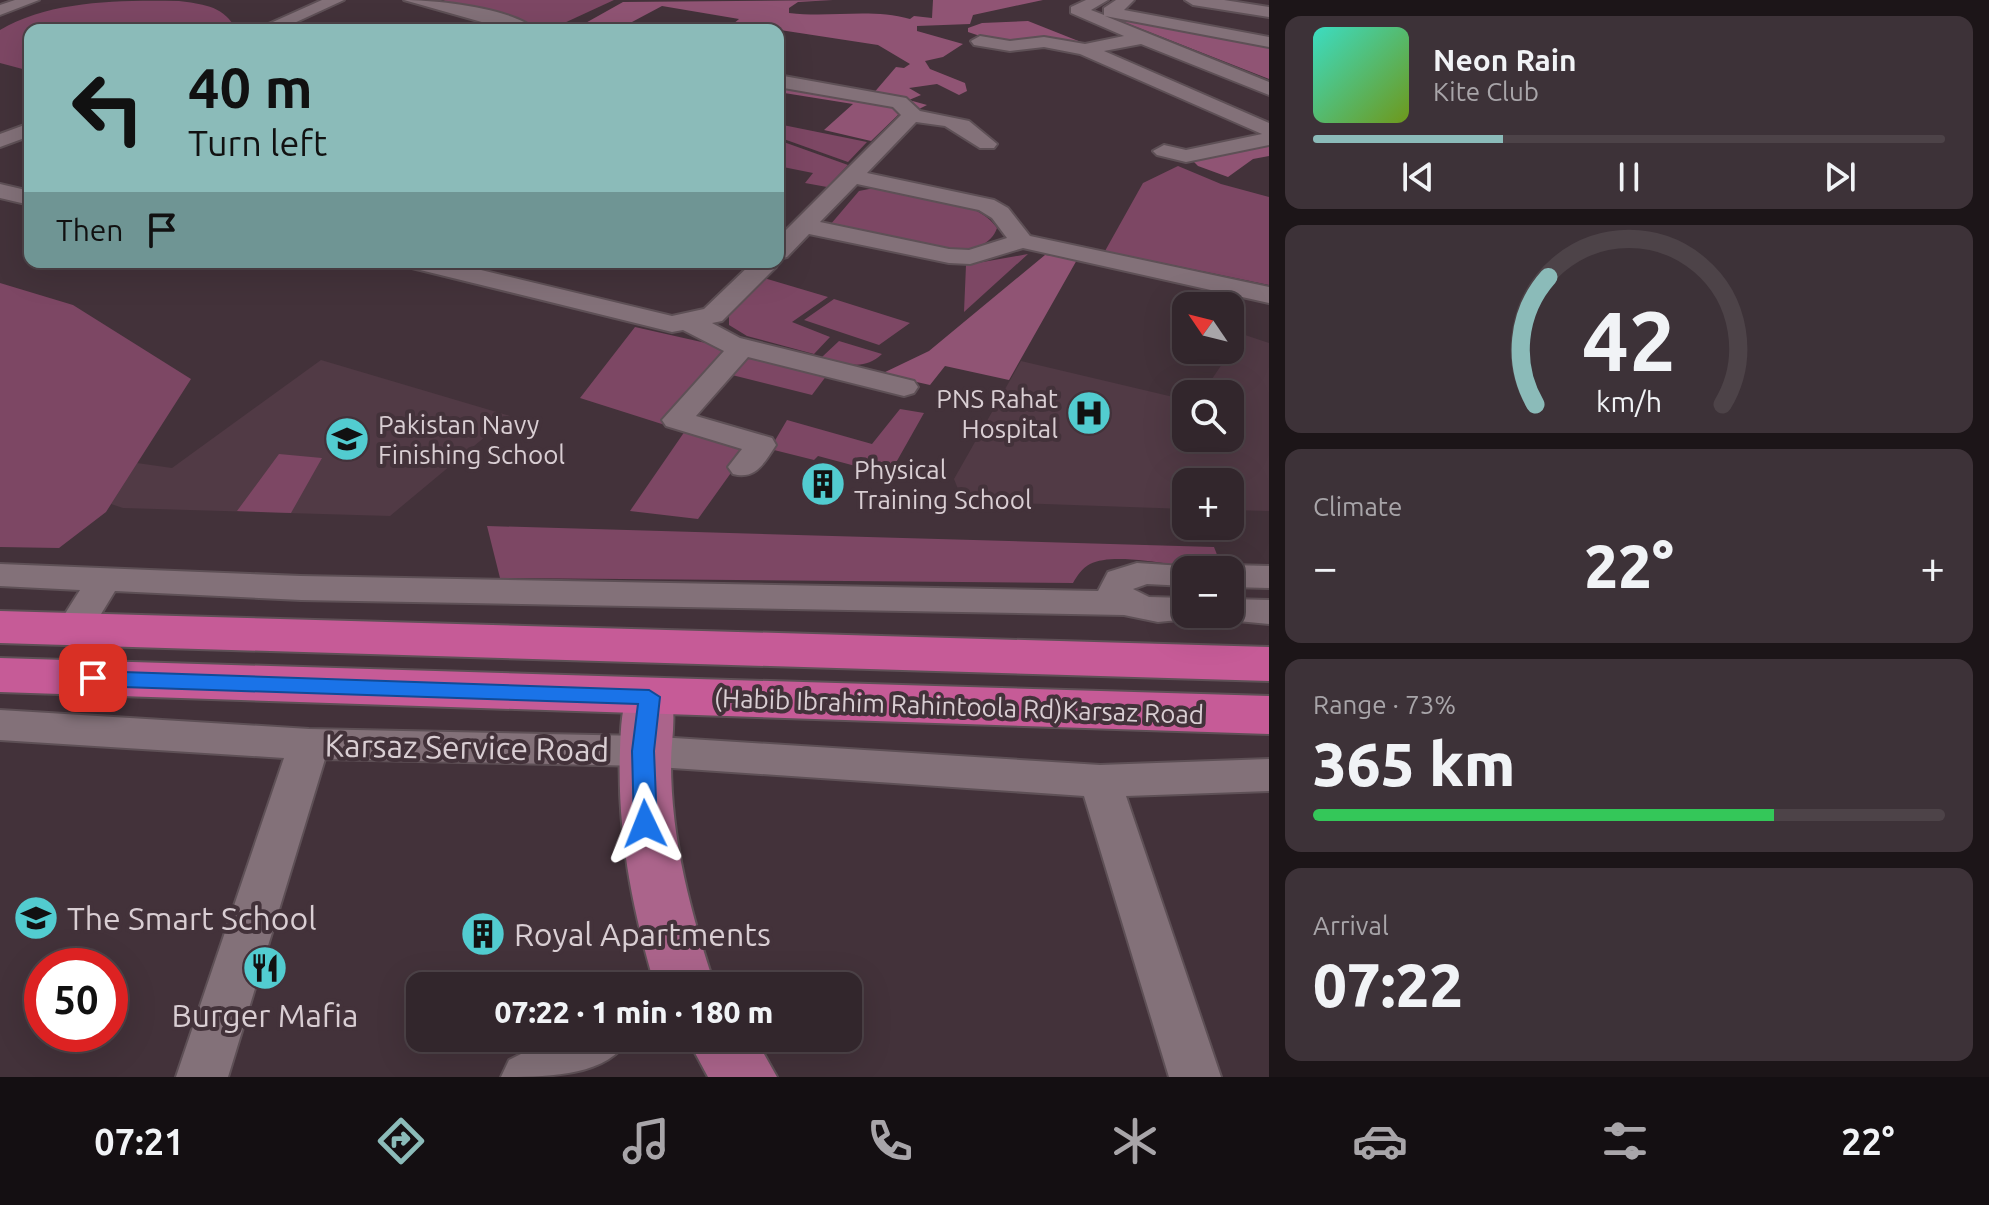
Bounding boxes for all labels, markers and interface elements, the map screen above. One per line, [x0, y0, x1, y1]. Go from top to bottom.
text: Neon Rain [1433, 43, 1577, 77]
icon: left [56, 56, 160, 160]
text: 40 m [188, 56, 313, 119]
text: Kite Club [1433, 77, 1539, 106]
text: Turn left [188, 122, 327, 163]
icon: previous [1396, 155, 1440, 199]
icon: pause [1607, 155, 1651, 199]
icon: next [1818, 155, 1862, 199]
icon: arrive [140, 208, 184, 252]
text: Then [56, 213, 124, 247]
north arrow [1172, 292, 1244, 364]
map controls [1172, 292, 1244, 628]
text: 42 [1582, 293, 1676, 387]
button: search [1172, 380, 1244, 452]
place label: PNS Rahat Hospital [936, 384, 1058, 443]
text: km/h [1596, 385, 1662, 417]
hospital icon: PNS Rahat Hospital [1065, 389, 1113, 437]
place label: Pakistan Navy Finishing School [378, 410, 565, 469]
school or university icon: Pakistan Navy Finishing School [323, 415, 371, 463]
place label: Physical Training School [854, 455, 1032, 514]
building icon: Physical Training School [799, 460, 847, 508]
button: + [1172, 468, 1244, 540]
text: Climate [1313, 492, 1402, 521]
text: 22° [1584, 532, 1674, 599]
text: − [1313, 542, 1338, 591]
text: + [1920, 542, 1945, 591]
button: − [1172, 556, 1244, 628]
pin [59, 644, 127, 712]
icon: arrive [71, 656, 115, 700]
street label: (Habib Ibrahim Rahintoola Rd)Karsaz Road [713, 683, 1205, 729]
text: Range · 73% [1313, 690, 1456, 719]
street label: Karsaz Service Road [324, 727, 610, 767]
text: 365 km [1313, 730, 1515, 797]
position arrow [603, 782, 687, 866]
school or university icon: The Smart School [12, 894, 60, 942]
place label: The Smart School [67, 900, 317, 936]
building icon: Royal Apartments [459, 910, 507, 958]
text: Arrival [1313, 911, 1389, 940]
place label: Royal Apartments [514, 916, 771, 952]
restaurant icon: Burger Mafia [241, 944, 289, 992]
speed limit sign: 50 [24, 948, 128, 1052]
text: 07:22 [1313, 951, 1463, 1018]
text: 07:22 · 1 min · 180 m [495, 995, 773, 1029]
place label: Burger Mafia [172, 997, 358, 1033]
icon: directions [373, 1113, 429, 1169]
icon: music [618, 1113, 674, 1169]
icon: phone [862, 1113, 918, 1169]
icon: climate [1107, 1113, 1163, 1169]
icon: car [1352, 1113, 1408, 1169]
icon: filters [1597, 1113, 1653, 1169]
text: 07:21 [94, 1121, 184, 1162]
text: 22° [1841, 1121, 1895, 1162]

